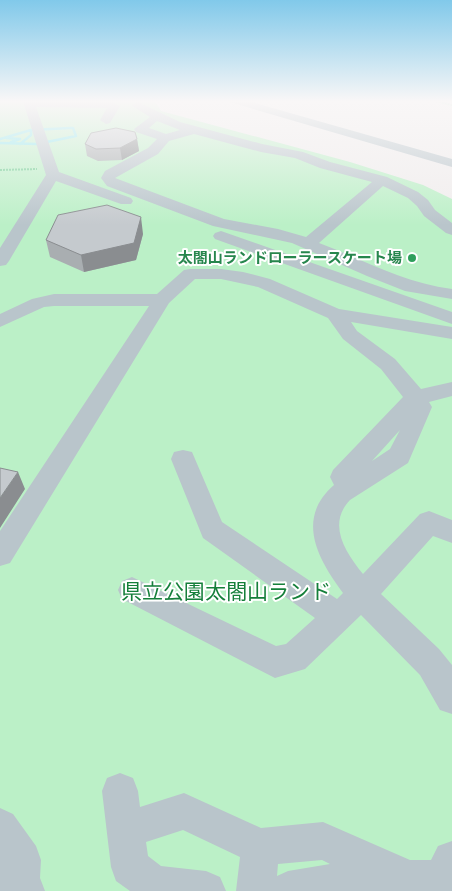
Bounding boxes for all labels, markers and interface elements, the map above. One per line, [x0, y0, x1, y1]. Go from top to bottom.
place label: 太閤山ランドローラースケート場 [178, 248, 402, 268]
marker: 太閤山ランドローラースケート場 [406, 252, 418, 264]
park label: 県立公園太閤山ランド [121, 578, 331, 606]

